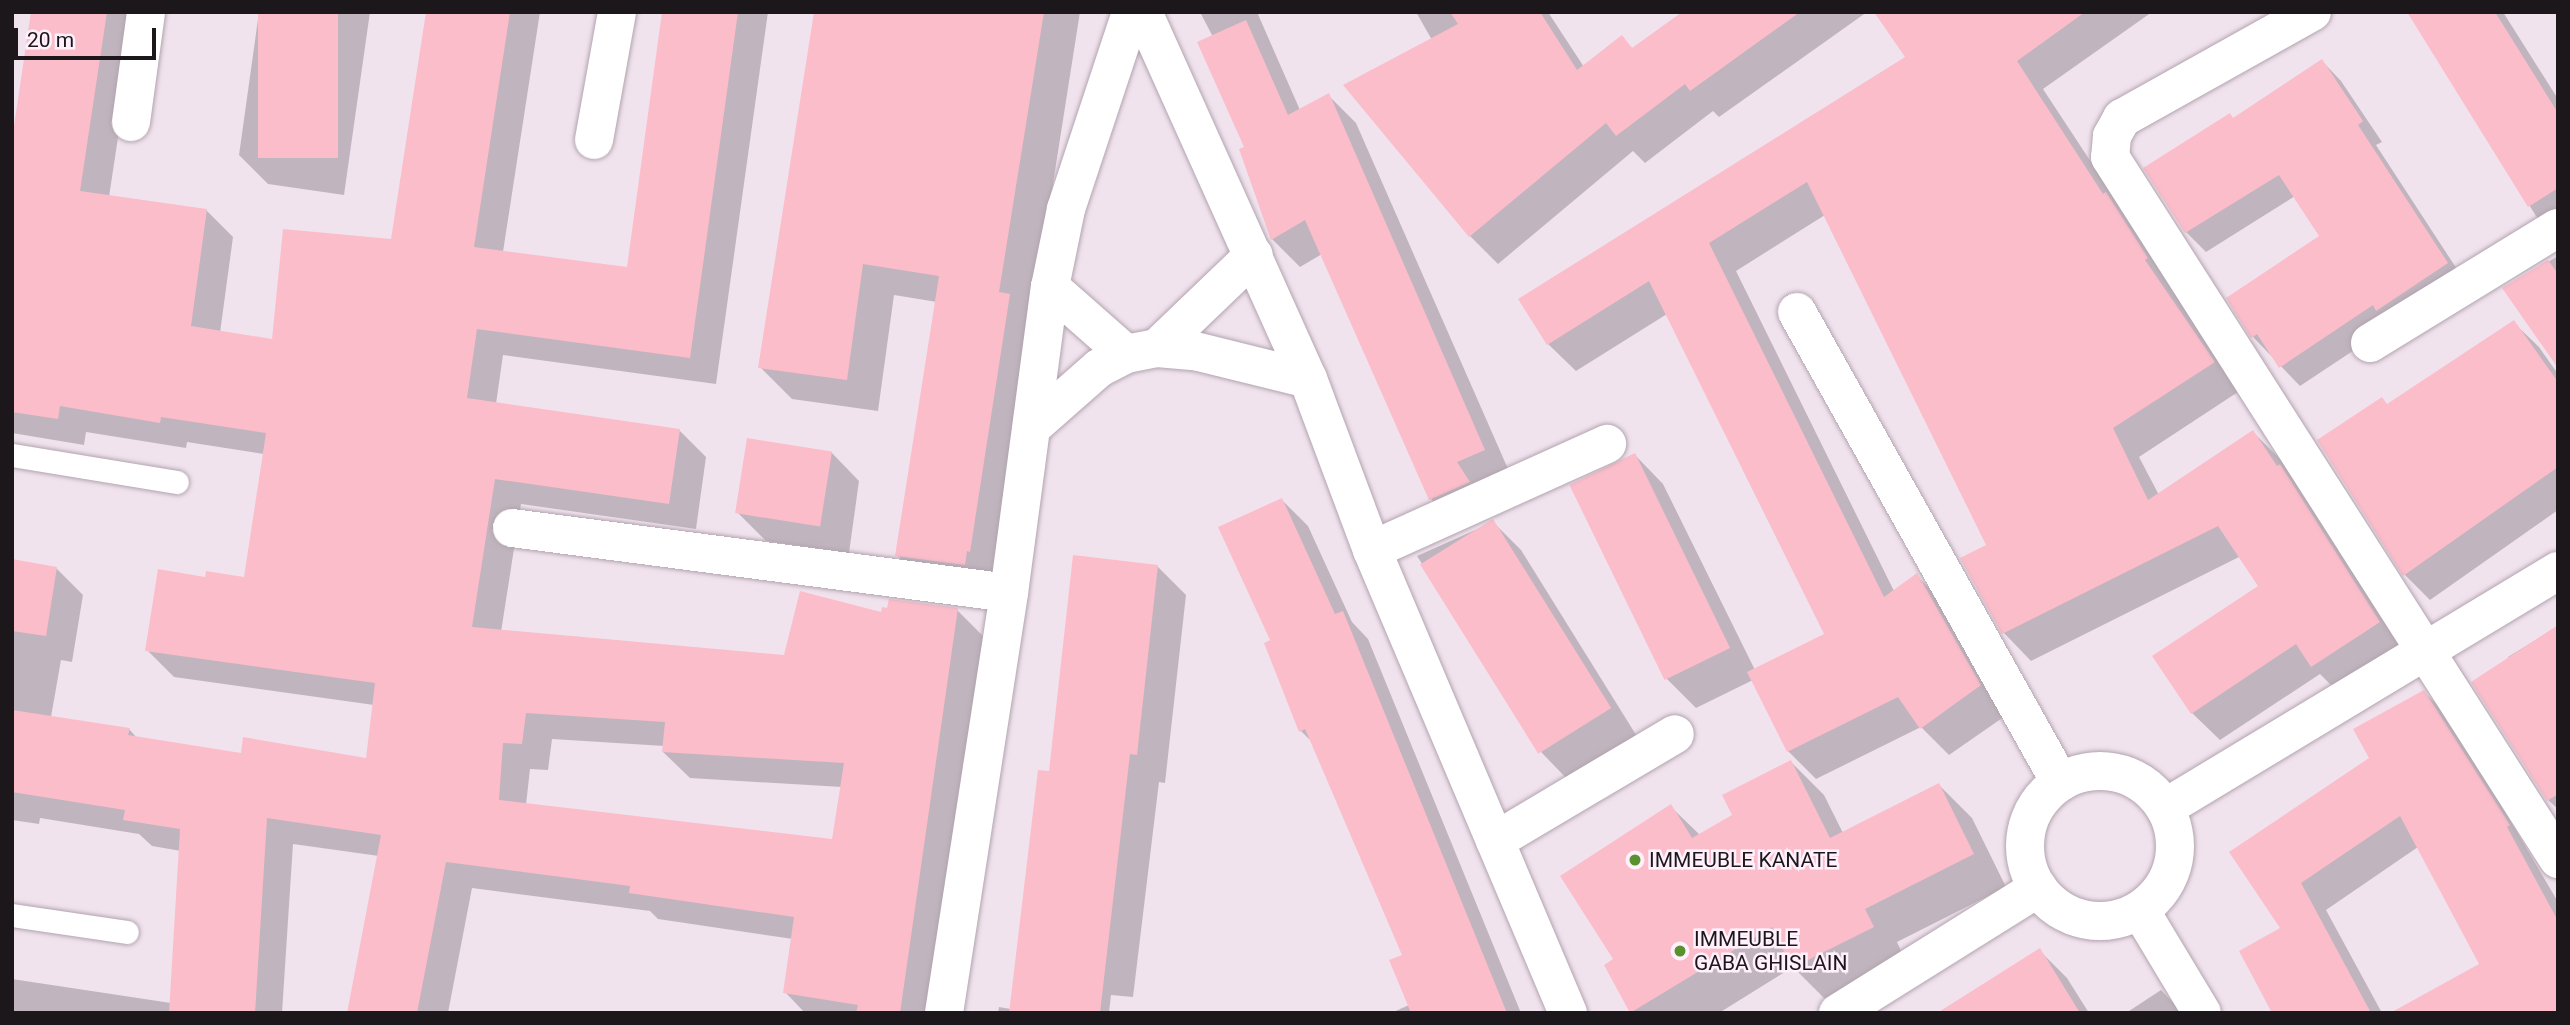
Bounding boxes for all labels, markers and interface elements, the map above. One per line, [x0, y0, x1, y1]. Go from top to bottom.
scale bar [18, 14, 159, 58]
text: 20 m [27, 28, 74, 52]
place label: IMMEUBLE KANATE [1649, 847, 1837, 873]
marker: IMMEUBLE KANATE [1627, 852, 1643, 868]
place label: IMMEUBLE GABA GHISLAIN [1694, 926, 1847, 976]
marker: IMMEUBLE GABA GHISLAIN [1672, 943, 1688, 959]

